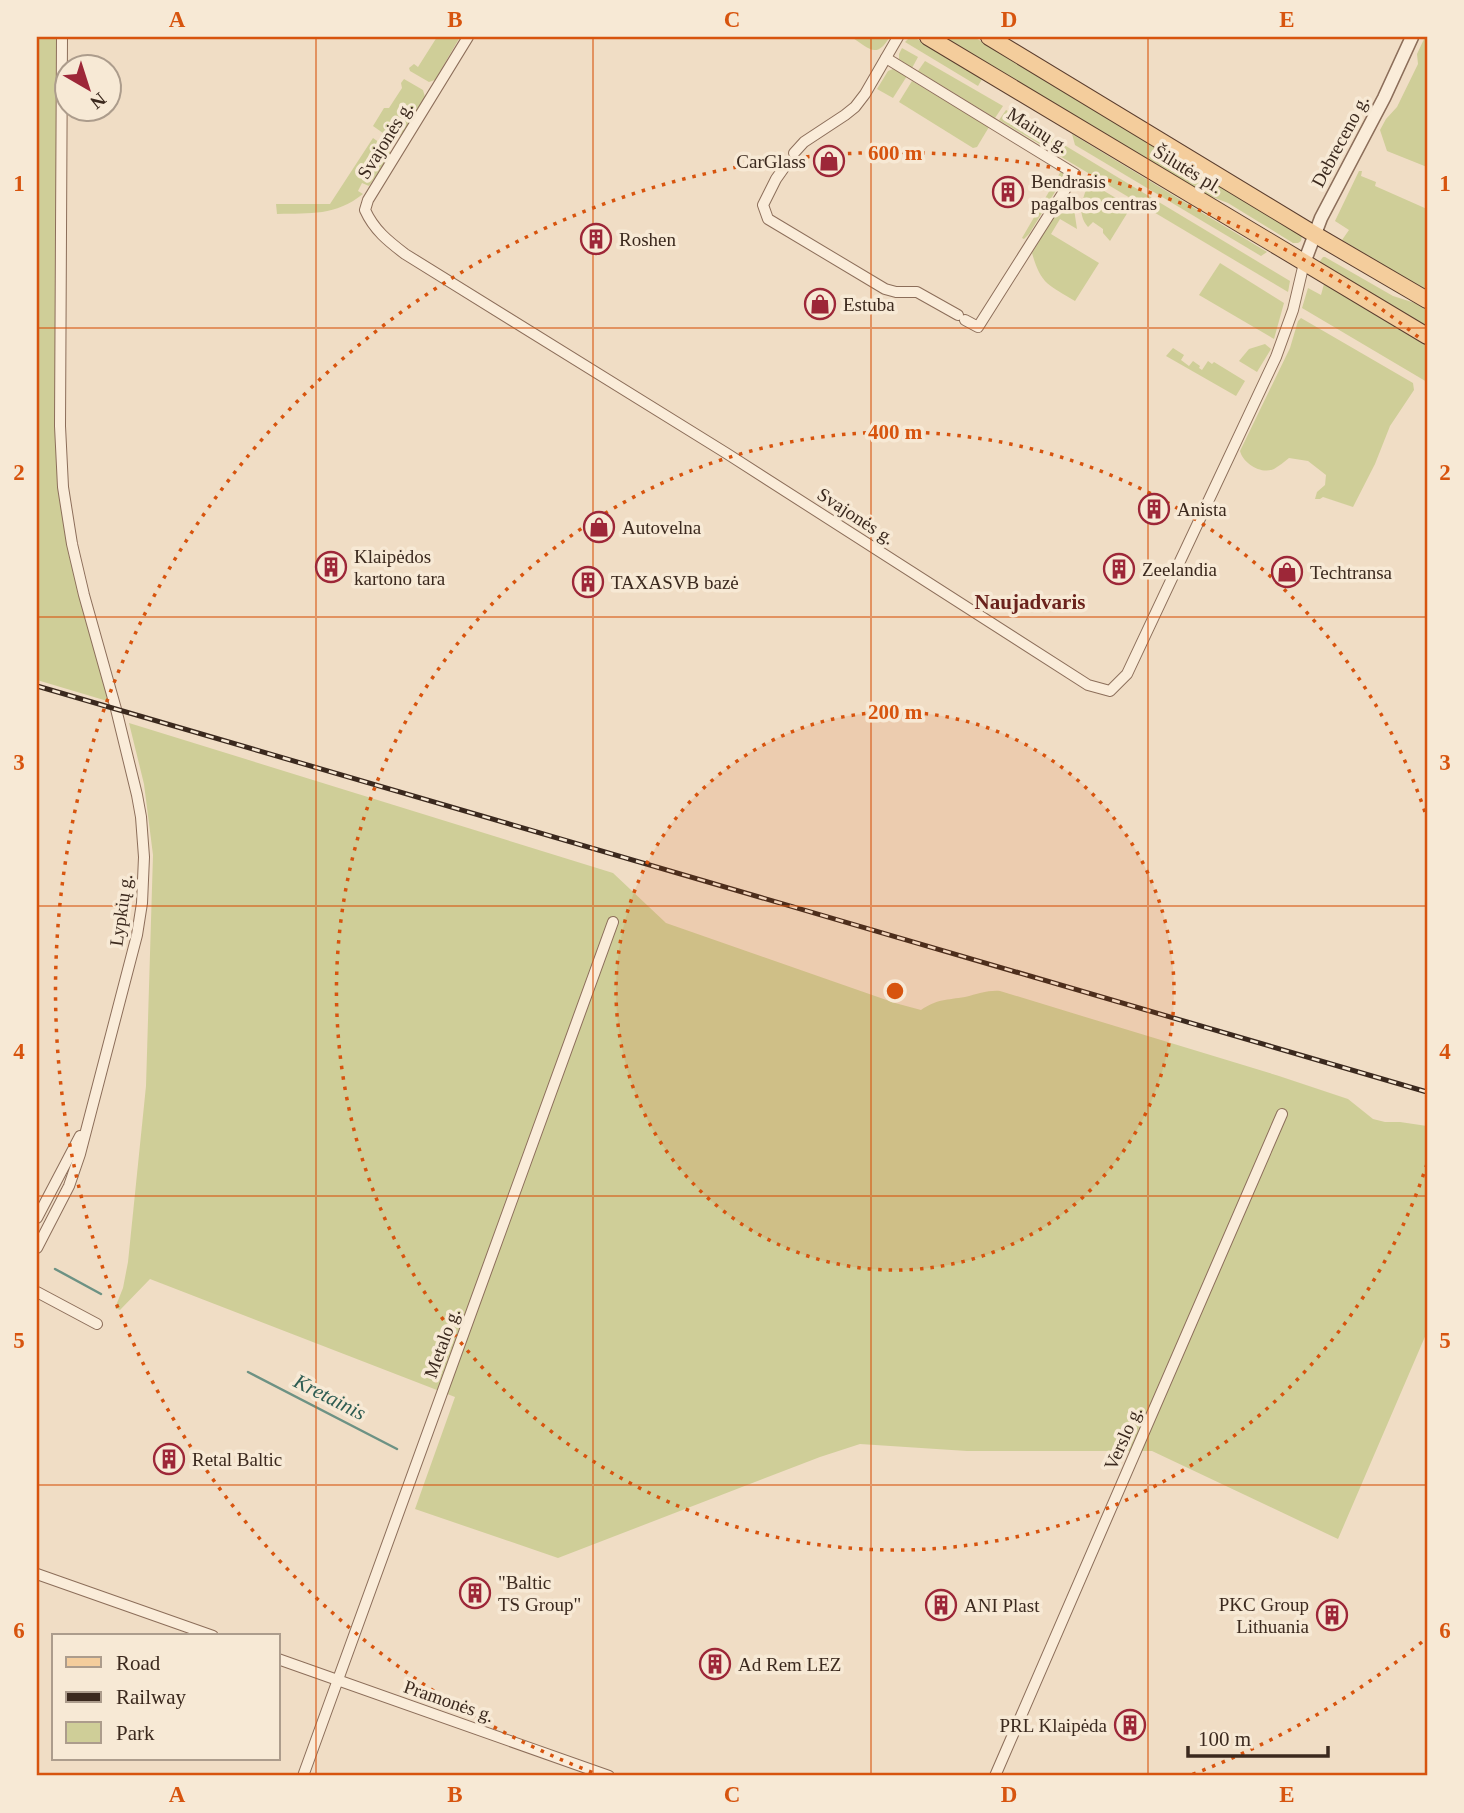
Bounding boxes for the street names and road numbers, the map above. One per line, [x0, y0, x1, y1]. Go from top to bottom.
street label: Debreceno g. [1307, 91, 1373, 191]
street label: Svajonės g. [353, 97, 417, 183]
street label: Mainų g. [1003, 103, 1073, 157]
street label: Šilutės pl. [1150, 140, 1226, 198]
street label: Svajonės g. [814, 483, 898, 549]
street label: Lypkių g. [106, 872, 136, 948]
street label: Metalo g. [420, 1305, 464, 1381]
street label: Verslo g. [1100, 1403, 1146, 1473]
street label: Pramonės g. [401, 1676, 497, 1726]

